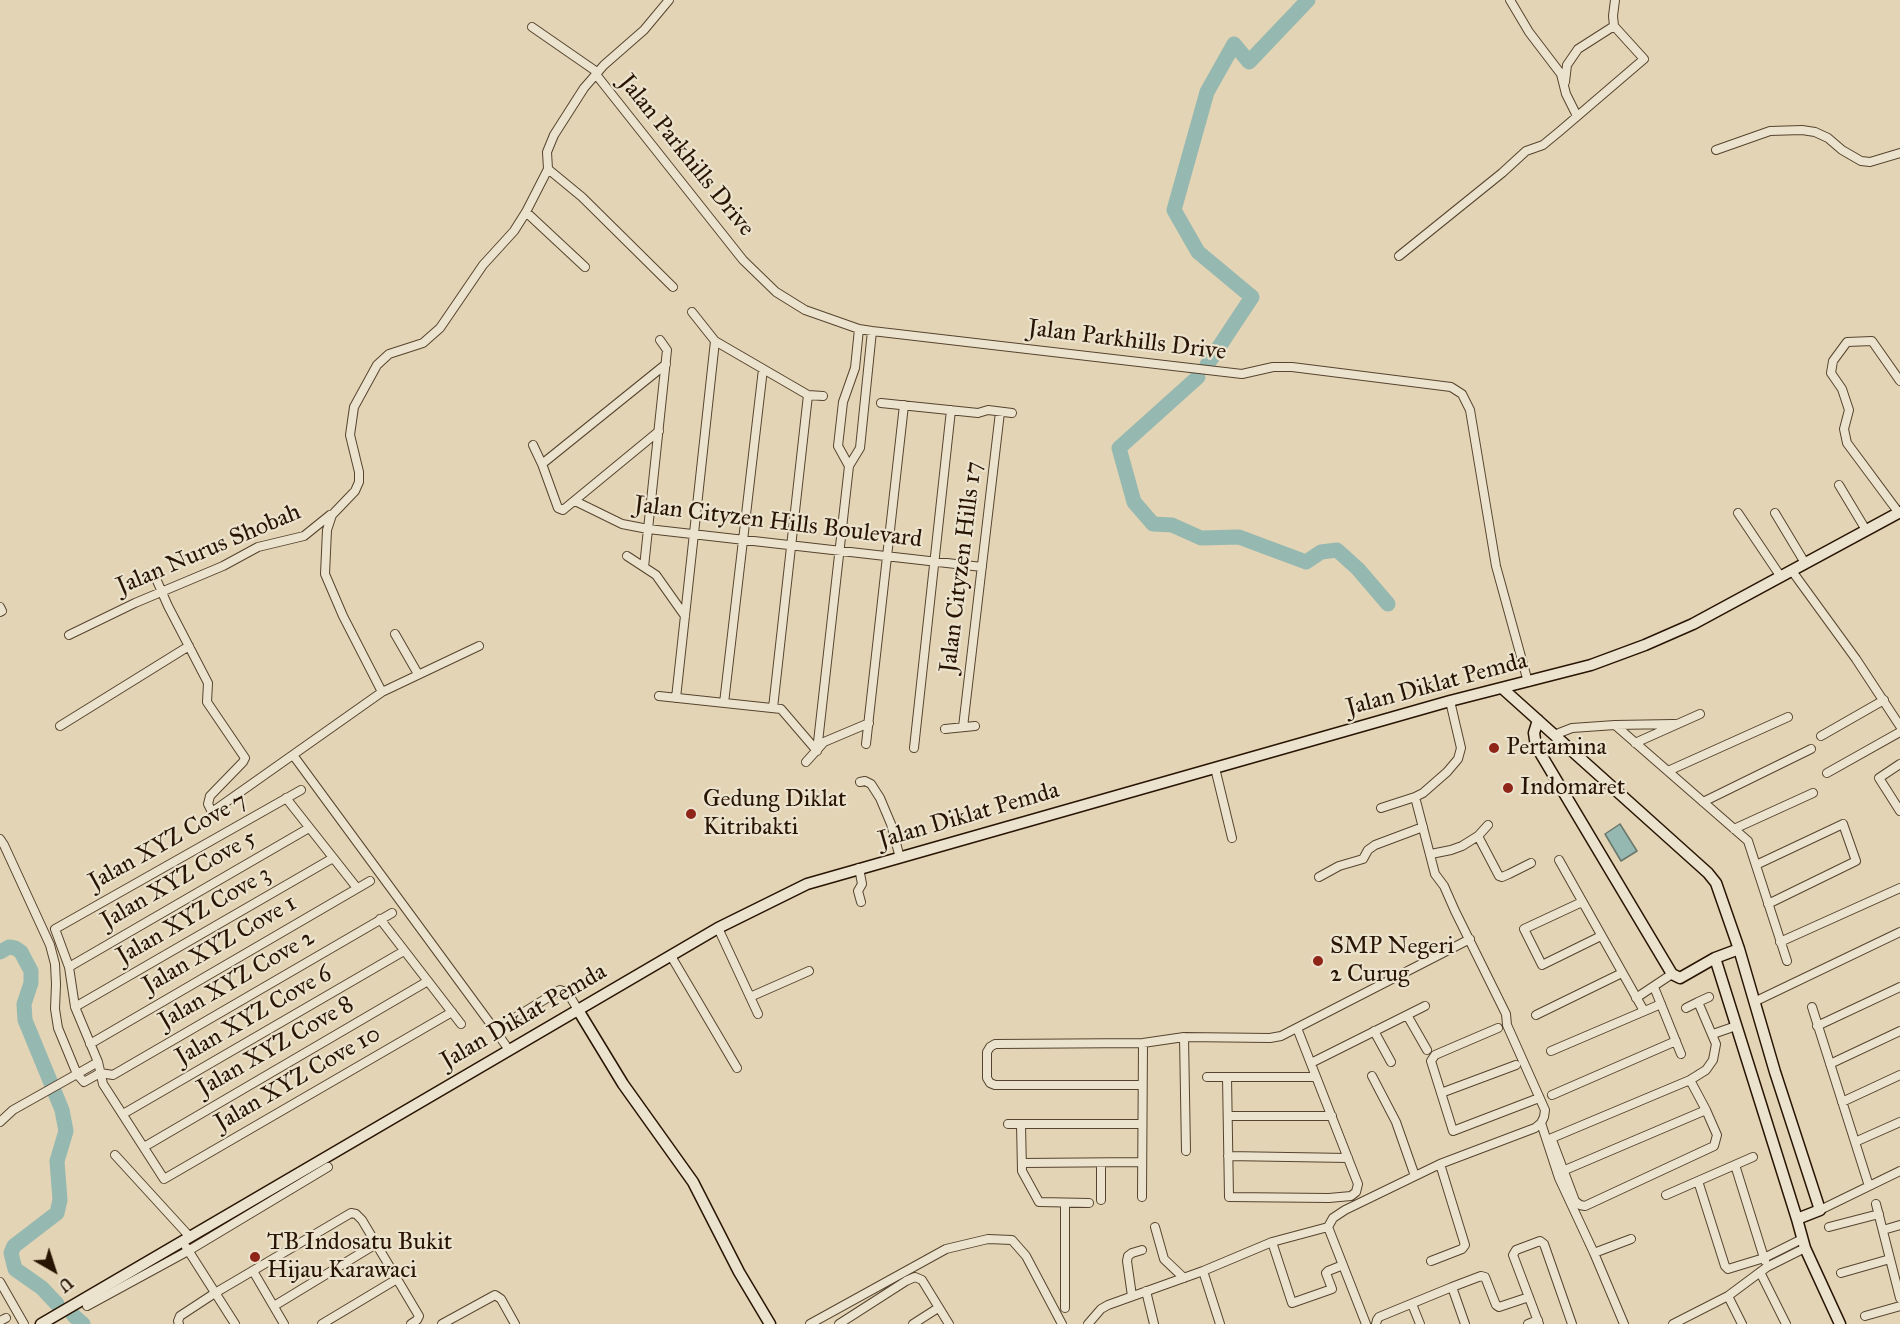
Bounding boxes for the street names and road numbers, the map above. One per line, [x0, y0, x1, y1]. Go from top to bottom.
street label: Jalan Parkhills Drive [612, 69, 760, 243]
street label: Jalan Parkhills Drive [1026, 315, 1228, 367]
street label: Jalan Cityzen Hills 17 [935, 460, 989, 674]
street label: Jalan Cityzen Hills Boulevard [632, 491, 924, 555]
street label: Jalan Nurus Shobah [113, 498, 305, 602]
street label: Jalan Diklat Pemda [1343, 647, 1531, 723]
street label: Jalan Diklat Pemda [875, 776, 1063, 856]
street label: Jalan XYZ Cove 7 [84, 787, 252, 897]
street label: Jalan XYZ Cove 5 [96, 824, 262, 936]
street label: Jalan XYZ Cove 3 [112, 860, 276, 972]
street label: Jalan XYZ Cove 1 [138, 889, 302, 1001]
street label: Jalan XYZ Cove 2 [154, 924, 320, 1036]
street label: Jalan Diklat Pemda [436, 958, 612, 1076]
street label: Jalan XYZ Cove 6 [171, 960, 337, 1072]
street label: Jalan XYZ Cove 8 [193, 991, 359, 1103]
street label: Jalan XYZ Cove 10 [210, 1020, 386, 1138]

